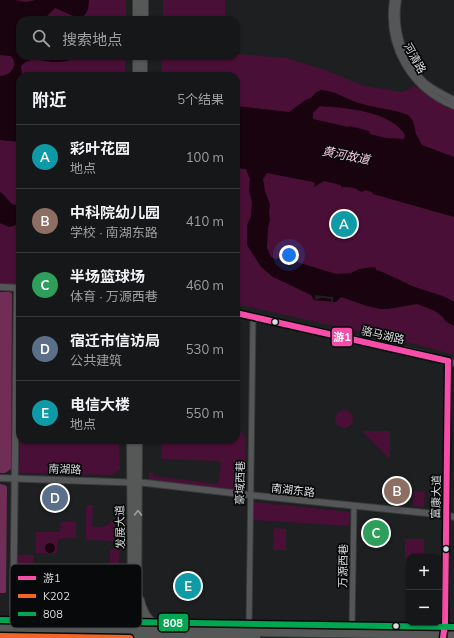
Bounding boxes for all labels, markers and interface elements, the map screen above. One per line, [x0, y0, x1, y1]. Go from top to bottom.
search box [16, 16, 240, 60]
icon: search [30, 27, 52, 49]
text: 搜索地点 [62, 30, 122, 49]
street label: 河清路 [401, 40, 429, 76]
text: 附近 [32, 89, 66, 110]
text: 5个结果 [177, 91, 224, 107]
text: 彩叶花园 [70, 139, 130, 158]
water label: 黄河故道 [321, 143, 373, 167]
text: A [40, 149, 50, 165]
text: 100 m [186, 149, 224, 165]
text: 地点 [70, 160, 96, 176]
text: 中科院幼儿园 [70, 203, 160, 222]
pin: A [331, 209, 357, 239]
text: B [41, 213, 49, 229]
text: 410 m [186, 213, 224, 229]
text: 学校 · 南湖东路 [70, 224, 158, 240]
your location [279, 245, 299, 265]
text: 半场篮球场 [70, 267, 145, 286]
text: C [41, 277, 49, 293]
text: 460 m [186, 277, 224, 293]
text: 体育 · 万源西巷 [70, 288, 158, 304]
unlabelled marker [270, 317, 280, 327]
street label: 骆马湖路 [360, 323, 406, 347]
line badge: 游1 [331, 327, 353, 347]
text: 游1 [333, 330, 351, 344]
text: 宿迁市信访局 [70, 331, 160, 350]
text: D [40, 341, 50, 357]
text: 530 m [186, 341, 224, 357]
text: 公共建筑 [70, 352, 122, 368]
text: 电信大楼 [70, 395, 130, 414]
text: E [41, 405, 49, 421]
text: 550 m [186, 405, 224, 421]
text: 地点 [70, 416, 96, 432]
street label: 南湖路 [48, 461, 82, 477]
street label: 豪域西巷 [233, 461, 247, 505]
street label: 富康大道 [429, 475, 443, 519]
pin: B [384, 476, 410, 506]
street label: 南湖东路 [270, 481, 316, 499]
pin: D [42, 483, 68, 513]
street label: 发展大道 [113, 505, 127, 549]
one-way arrow [134, 510, 142, 516]
pin: C [363, 518, 389, 548]
street label: 万源西巷 [336, 544, 350, 588]
unlabelled marker [441, 544, 451, 554]
map controls [406, 554, 442, 626]
button: + [406, 554, 442, 590]
legend [10, 564, 142, 628]
text: 游1 [43, 571, 61, 585]
pin: E [175, 571, 201, 601]
text: K202 [43, 589, 70, 603]
button: − [406, 590, 442, 626]
text: 808 [43, 607, 63, 621]
line badge: 808 [158, 613, 189, 632]
text: 808 [163, 616, 183, 630]
unlabelled marker [391, 621, 401, 631]

